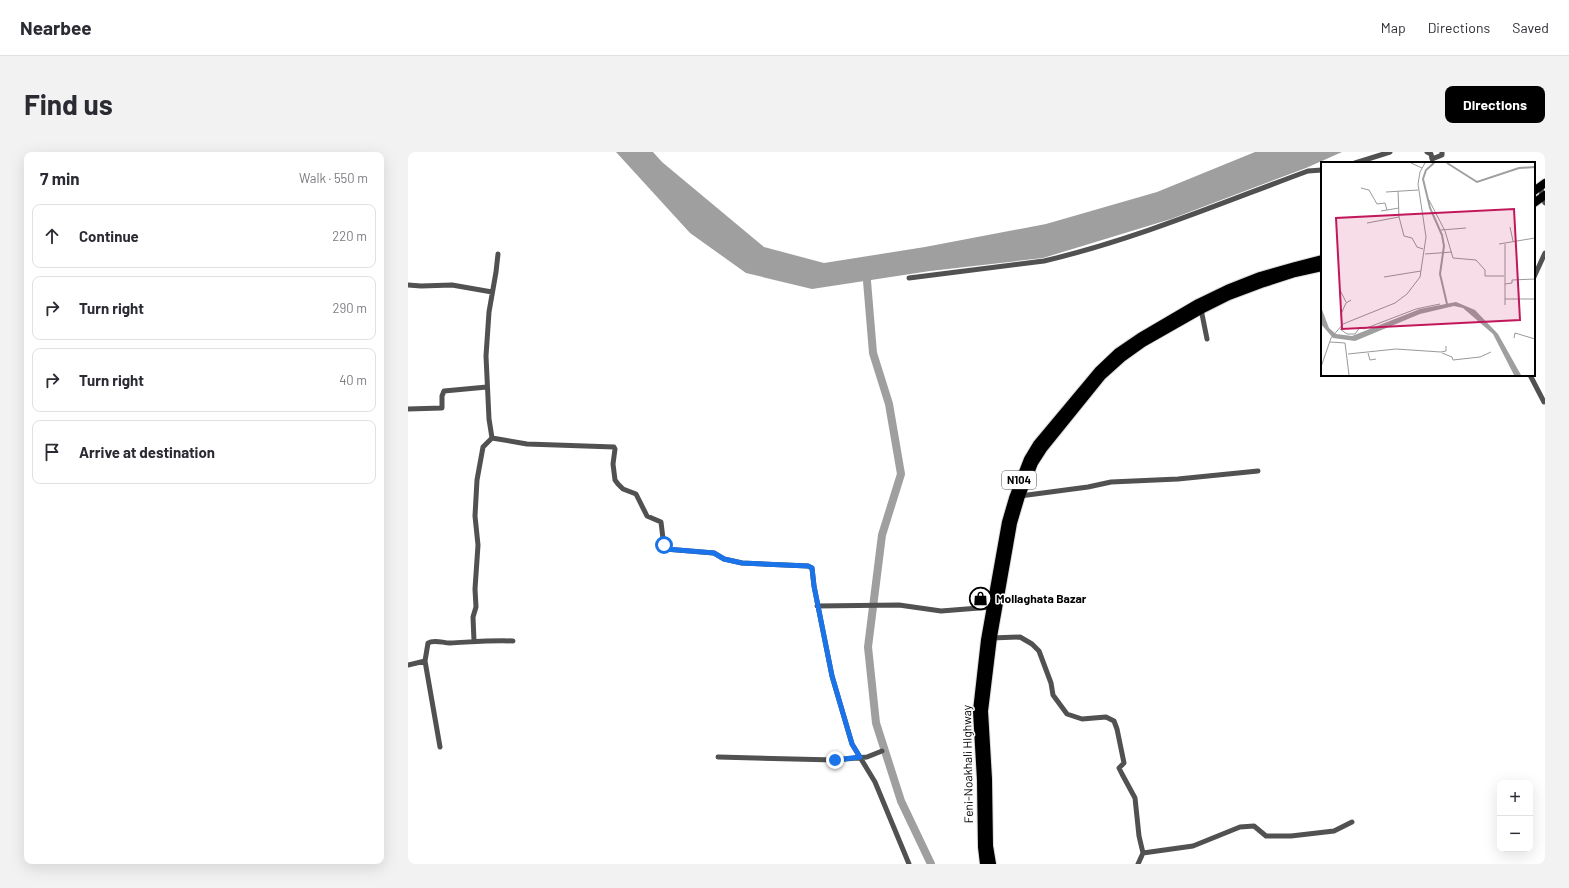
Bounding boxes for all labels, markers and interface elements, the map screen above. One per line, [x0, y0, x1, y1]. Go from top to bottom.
text: Nearbee [20, 16, 92, 39]
text: Map [1381, 19, 1406, 36]
text: Directions [1428, 19, 1490, 36]
text: Saved [1512, 19, 1549, 36]
button: Directions [1445, 86, 1545, 123]
text: Find us [24, 87, 113, 121]
inset map [1321, 162, 1535, 376]
text: 7 min [40, 168, 80, 188]
text: Walk · 550 m [299, 170, 368, 186]
icon: ahead [41, 225, 63, 247]
text: Continue [79, 227, 139, 245]
text: 220 m [332, 228, 367, 244]
icon: right [41, 297, 63, 319]
text: Turn right [79, 299, 144, 317]
text: 290 m [333, 300, 367, 316]
icon: right [41, 369, 63, 391]
text: Turn right [79, 371, 144, 389]
text: 40 m [339, 372, 367, 388]
icon: arrive [41, 441, 63, 463]
text: Arrive at destination [79, 443, 215, 461]
road number: N104 [1002, 471, 1036, 489]
route start [655, 536, 673, 554]
shop icon: Mollaghata Bazar [968, 586, 994, 612]
place label: Mollaghata Bazar [996, 591, 1087, 605]
street label: Feni-Noakhali HIghway [959, 704, 975, 823]
route end [826, 751, 844, 769]
map controls [1497, 780, 1533, 852]
button: + [1497, 780, 1533, 816]
button: − [1497, 816, 1533, 852]

